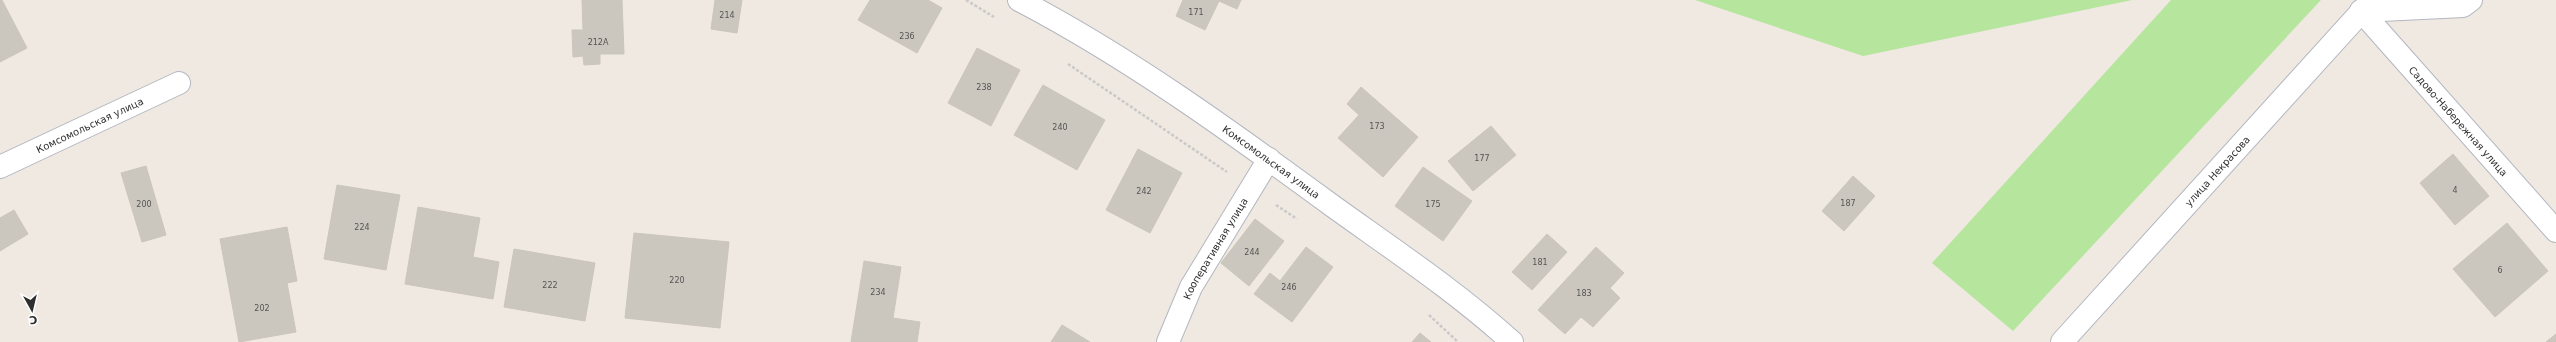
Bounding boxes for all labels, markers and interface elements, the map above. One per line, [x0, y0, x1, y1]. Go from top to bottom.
house number: 171 [1188, 8, 1204, 17]
house number: 214 [719, 11, 735, 20]
house number: 236 [899, 32, 915, 41]
house number: 212А [588, 38, 609, 47]
street label: Садово-Набережная улица [2407, 64, 2510, 178]
house number: 238 [976, 83, 992, 92]
street label: Комсомольская улица [35, 96, 145, 155]
house number: 173 [1369, 122, 1385, 131]
house number: 240 [1052, 123, 1068, 132]
street label: Комсомольская улица [1220, 123, 1322, 201]
street label: улица Некрасова [2183, 134, 2252, 209]
house number: 177 [1474, 154, 1490, 163]
house number: 4 [2452, 186, 2458, 195]
house number: 242 [1136, 187, 1152, 196]
street label: Кооперативная улица [1181, 196, 1250, 301]
house number: 187 [1840, 199, 1856, 208]
house number: 200 [136, 200, 152, 209]
house number: 175 [1425, 200, 1441, 209]
house number: 224 [354, 223, 370, 232]
house number: 244 [1244, 248, 1260, 257]
house number: 181 [1532, 258, 1548, 267]
house number: 6 [2497, 266, 2503, 275]
house number: 220 [669, 276, 685, 285]
house number: 222 [542, 281, 558, 290]
house number: 246 [1281, 283, 1297, 292]
house number: 234 [870, 288, 886, 297]
house number: 183 [1576, 289, 1592, 298]
north arrow [12, 290, 52, 330]
house number: 202 [254, 304, 270, 313]
text: С [28, 312, 38, 326]

